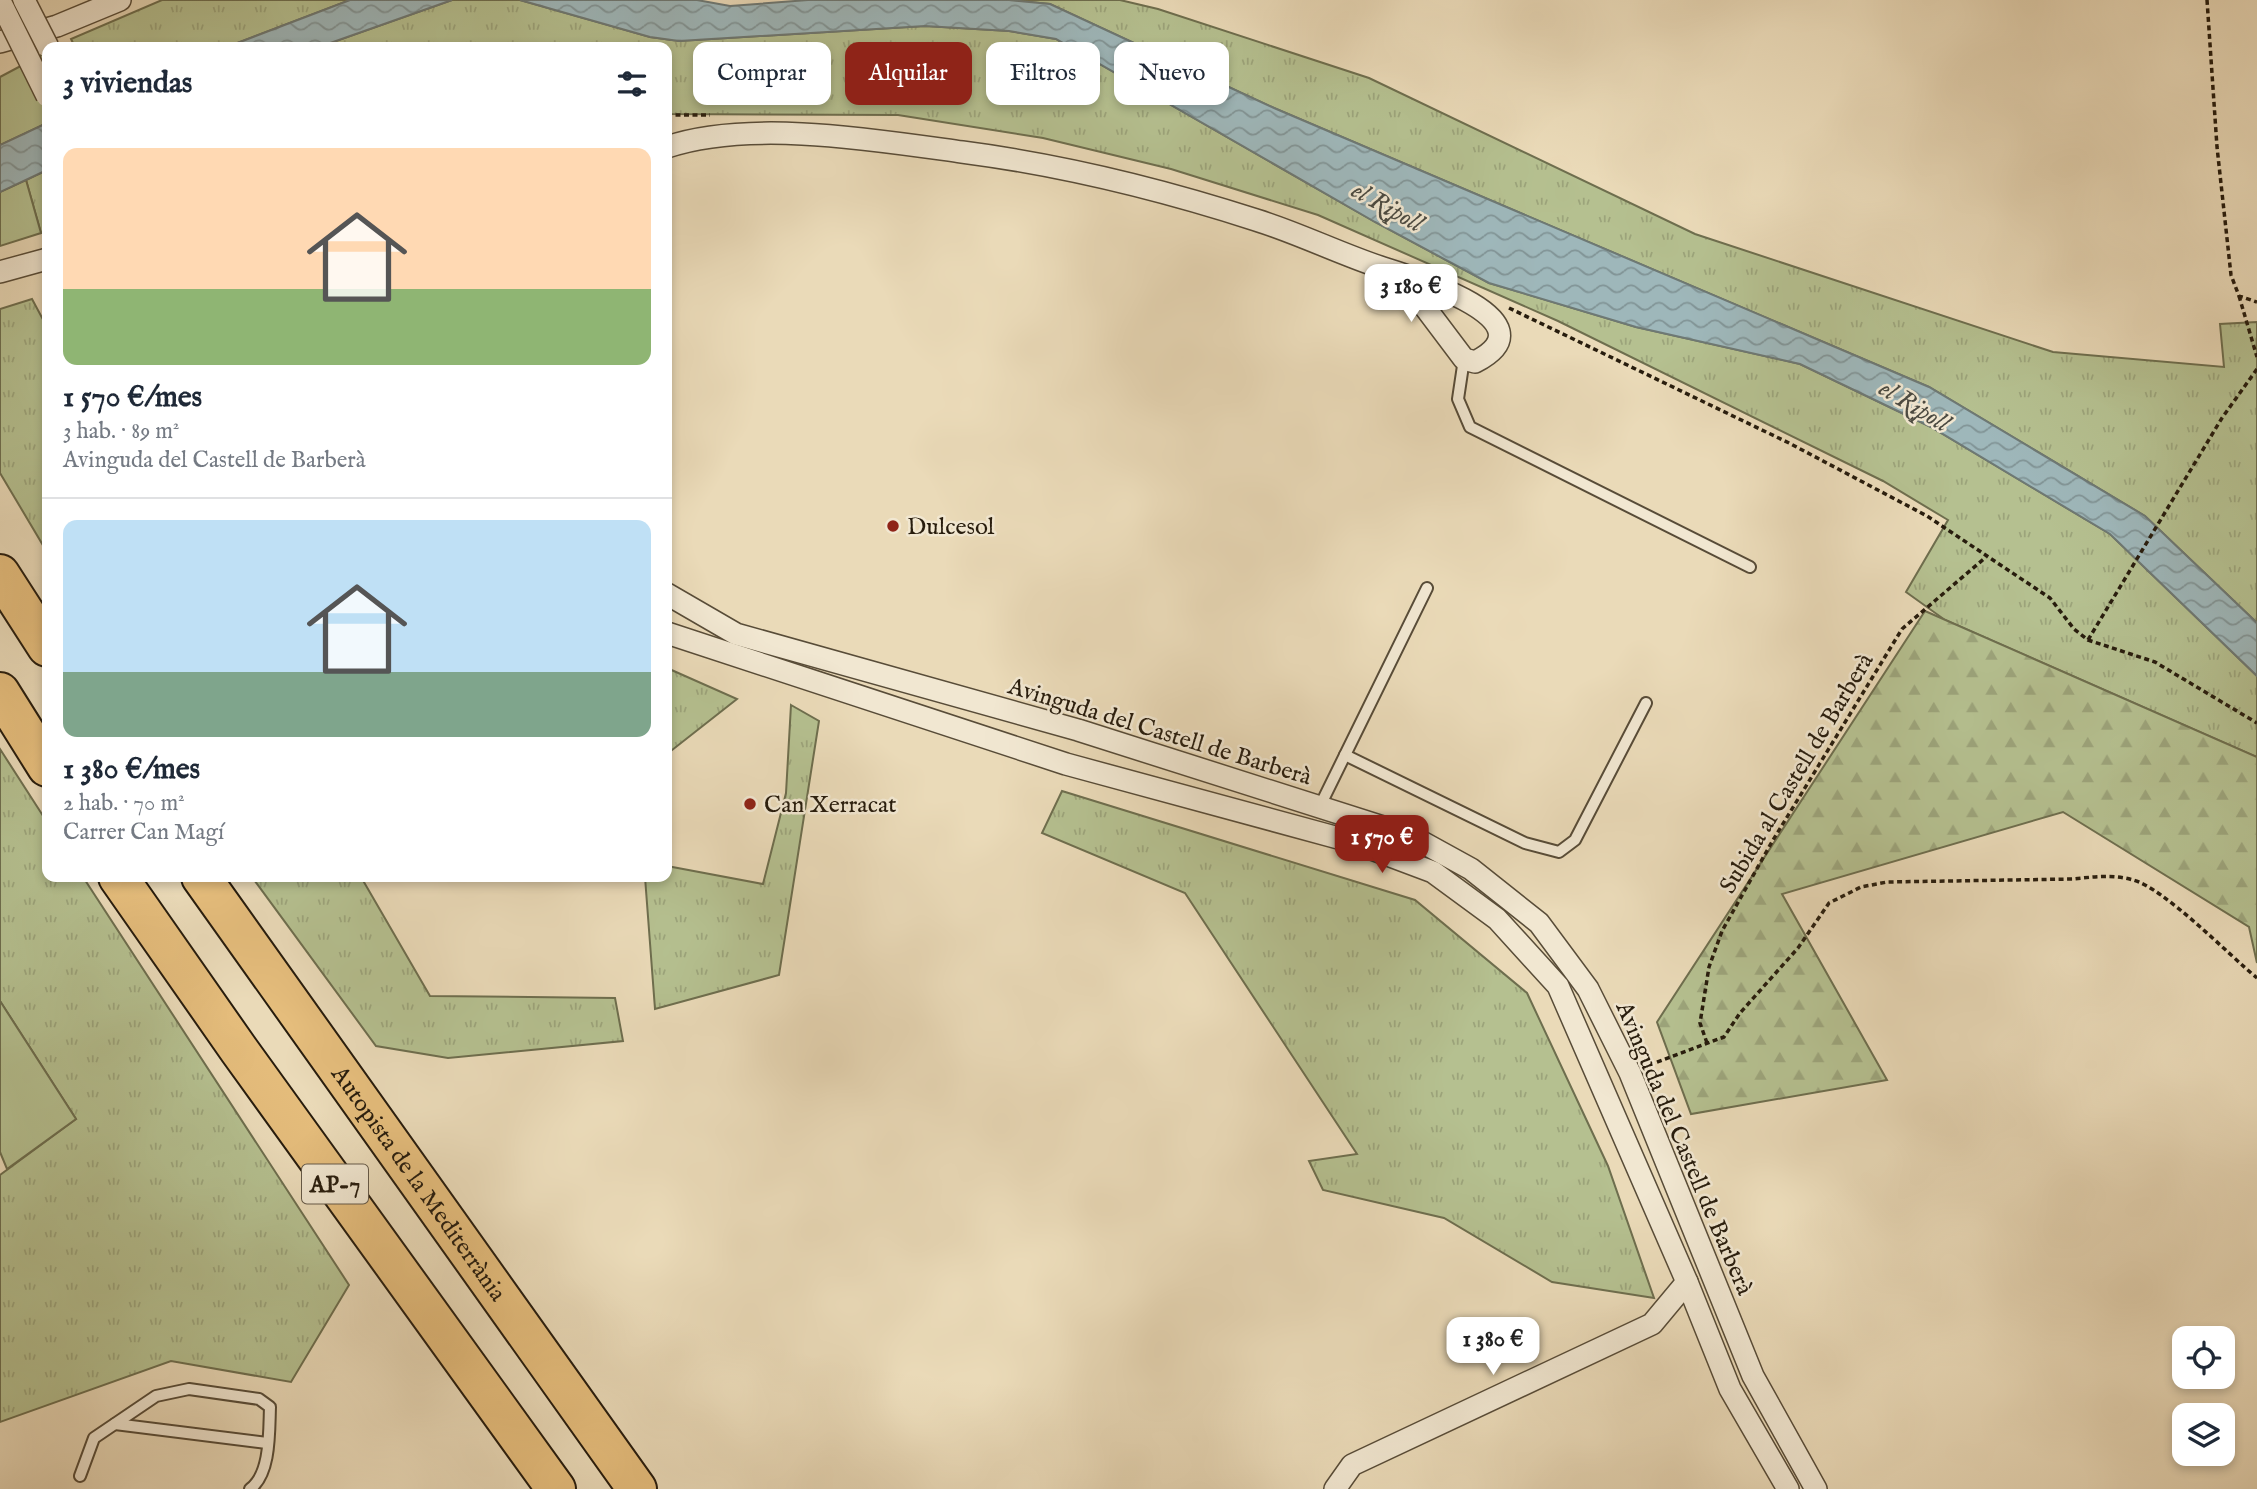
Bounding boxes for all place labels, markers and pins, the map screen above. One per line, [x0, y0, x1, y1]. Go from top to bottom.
pin: 3 180 € [1346, 264, 1476, 324]
place label: Dulcesol [907, 512, 995, 543]
marker: Dulcesol [885, 518, 901, 534]
place label: Can Xerracat [764, 790, 897, 821]
marker: Can Xerracat [742, 796, 758, 812]
pin: 1 570 € [1317, 816, 1447, 875]
pin: 1 380 € [1428, 1318, 1558, 1377]

